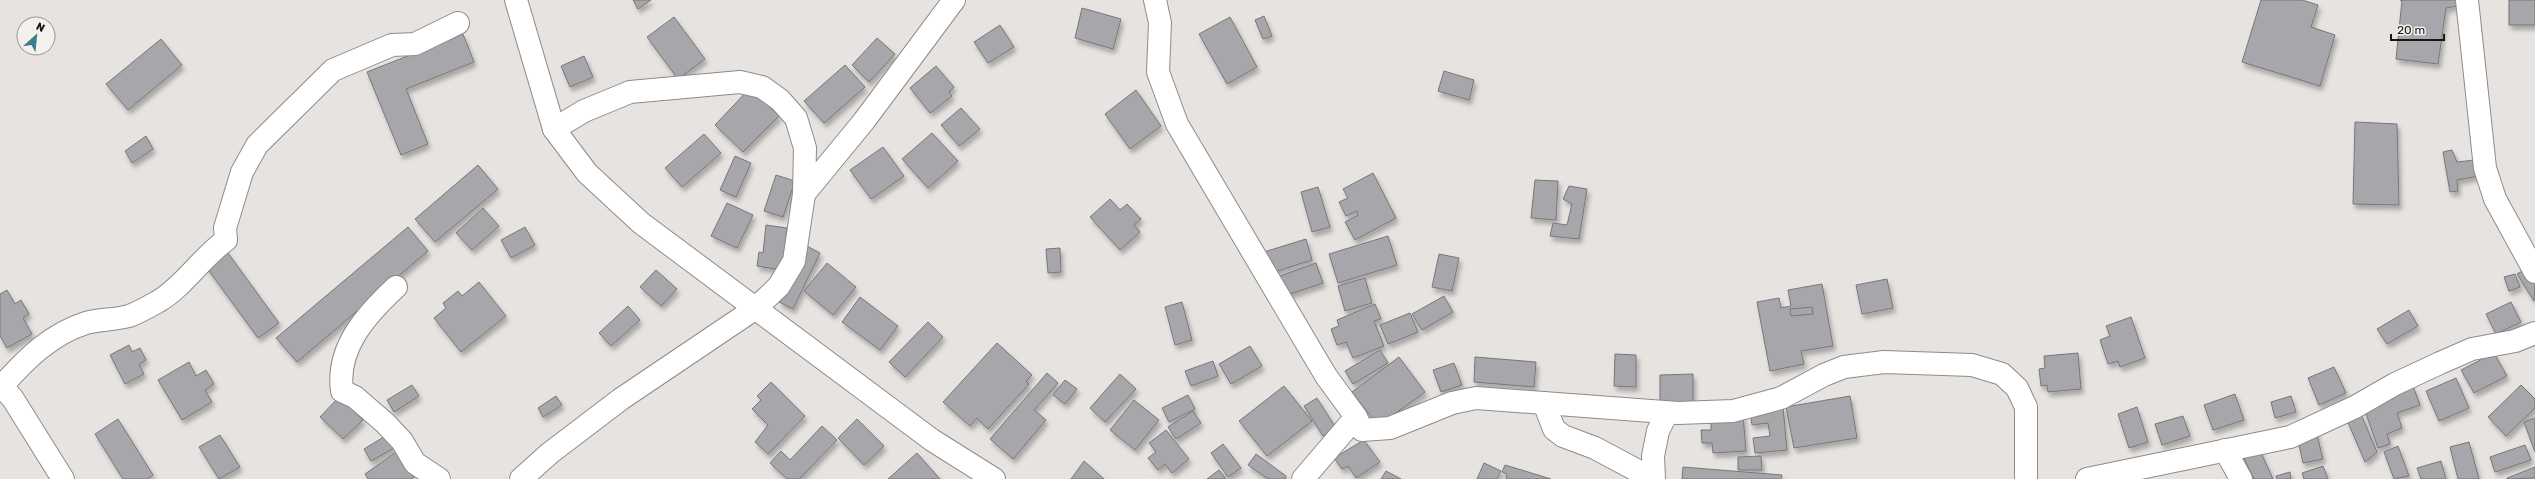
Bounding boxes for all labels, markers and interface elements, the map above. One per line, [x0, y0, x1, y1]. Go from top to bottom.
north arrow [16, 16, 56, 56]
scale bar [2391, 16, 2444, 42]
text: N [34, 20, 47, 35]
text: 20 m [2397, 23, 2425, 37]

